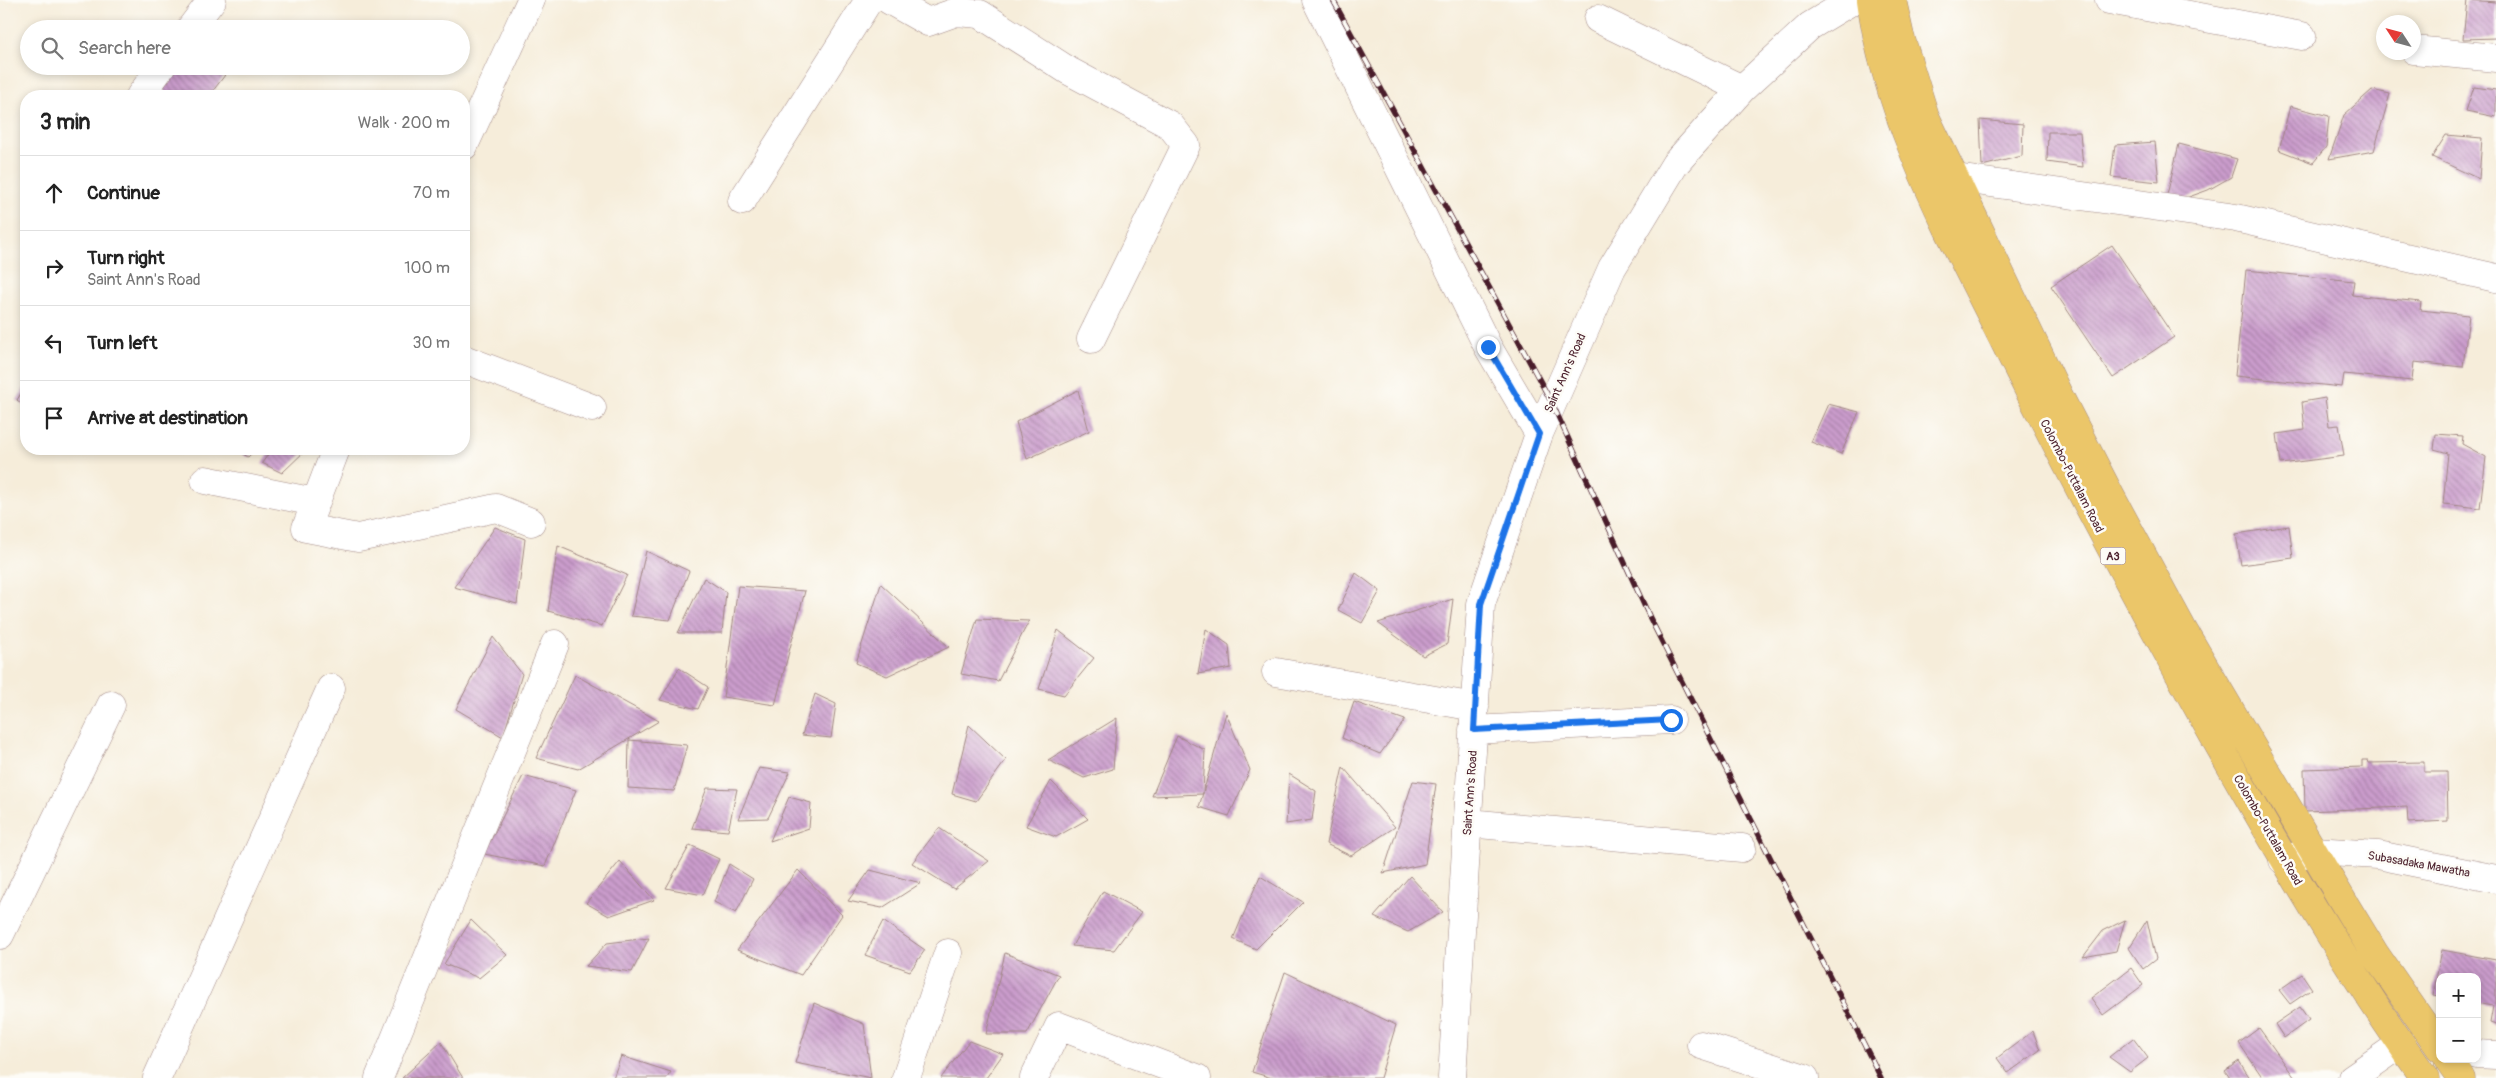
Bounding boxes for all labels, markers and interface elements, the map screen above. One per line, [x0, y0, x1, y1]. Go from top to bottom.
north arrow [2376, 15, 2421, 60]
search box [20, 20, 470, 75]
icon: search [38, 34, 66, 62]
text: Search here [78, 36, 171, 60]
text: 3 min [40, 109, 90, 136]
text: Walk · 200 m [358, 113, 450, 133]
icon: ahead [40, 179, 68, 207]
text: Continue [87, 181, 160, 205]
text: 70 m [413, 183, 450, 203]
text: Turn right [87, 246, 165, 270]
icon: right [40, 254, 68, 282]
text: 100 m [404, 258, 450, 278]
text: Saint Ann's Road [87, 270, 201, 290]
icon: left [40, 329, 68, 357]
text: Turn left [87, 331, 157, 355]
street label: Saint Ann's Road [1541, 331, 1590, 415]
text: 30 m [412, 333, 450, 353]
route end [1477, 336, 1500, 359]
icon: arrive [40, 404, 68, 432]
text: Arrive at destination [87, 406, 248, 430]
street label: Colombo-Puttalam Road [2036, 417, 2107, 535]
road number: A3 [2100, 548, 2126, 564]
route start [1660, 709, 1683, 732]
street label: Saint Ann's Road [1460, 750, 1481, 836]
street label: Colombo-Puttalam Road [2230, 772, 2305, 888]
street label: Subasadaka Mawatha [2367, 848, 2472, 881]
map controls [2436, 973, 2481, 1063]
button: + [2436, 973, 2481, 1018]
button: − [2436, 1018, 2481, 1063]

